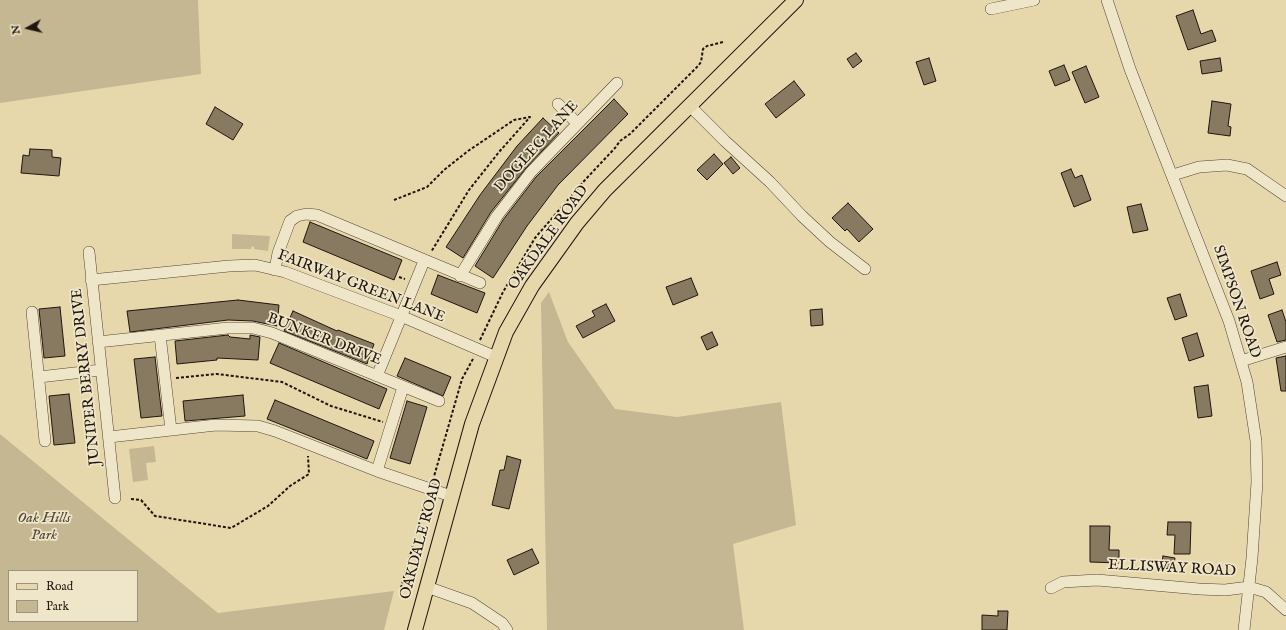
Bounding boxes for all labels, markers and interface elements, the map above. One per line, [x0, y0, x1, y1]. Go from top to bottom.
north arrow [8, 8, 48, 48]
text: N [9, 24, 24, 35]
street label: DOGLEG LANE [491, 98, 583, 196]
street label: OAKDALE ROAD [505, 182, 593, 294]
street label: SIMPSON ROAD [1208, 243, 1264, 361]
street label: FAIRWAY GREEN LANE [275, 247, 447, 327]
street label: JUNIPER BERRY DRIVE [69, 288, 105, 466]
street label: BUNKER DRIVE [264, 310, 384, 370]
street label: OAKDALE ROAD [397, 476, 447, 602]
park label: Oak Hills Park [17, 510, 71, 545]
street label: ELLISWAY ROAD [1107, 557, 1237, 581]
legend [8, 570, 138, 622]
text: Road [46, 579, 73, 594]
text: Park [46, 599, 69, 614]

